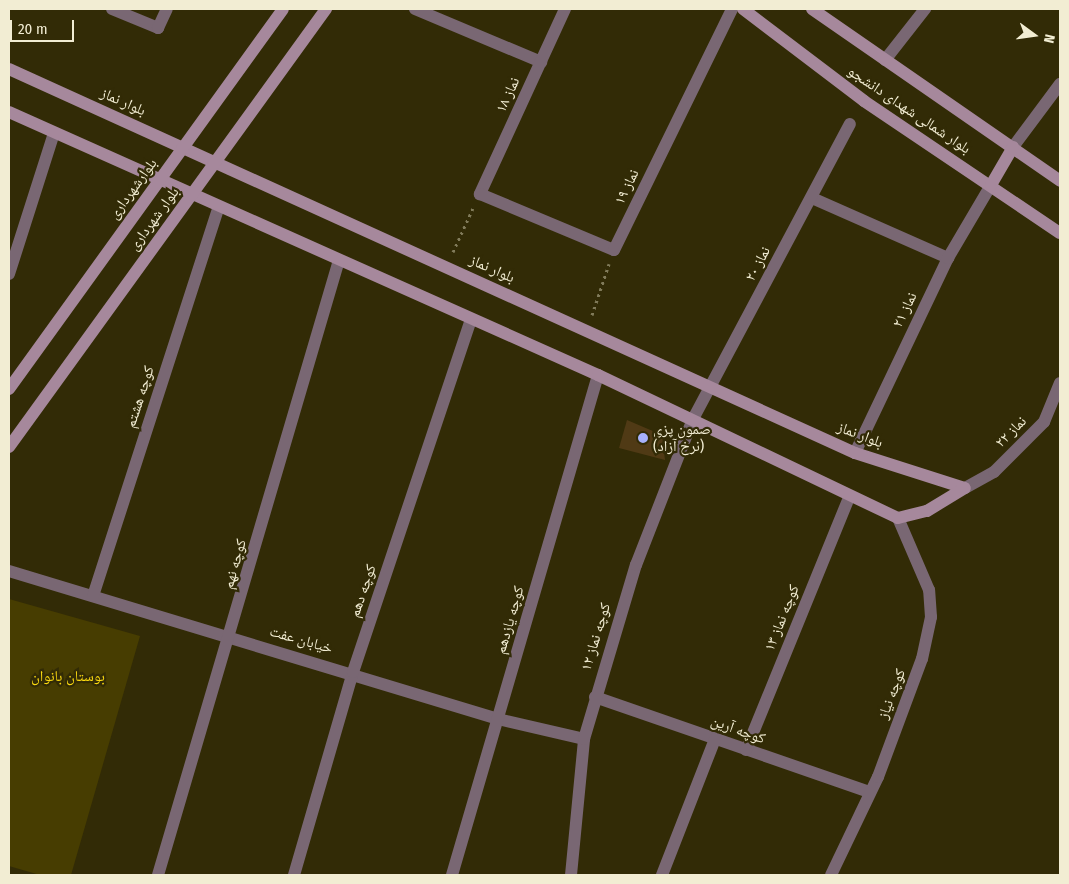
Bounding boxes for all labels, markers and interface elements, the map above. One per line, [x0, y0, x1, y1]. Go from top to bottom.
scale bar [12, 10, 76, 42]
north arrow [1009, 10, 1059, 60]
text: 20 m [18, 20, 48, 38]
text: N [1040, 33, 1058, 45]
street label: بلوار شمالی شهدای دانشجو [844, 62, 974, 158]
street label: نماز ۱۸ [492, 74, 524, 116]
street label: بلوار نماز [98, 84, 148, 120]
street label: بلوارشهرداری [105, 155, 161, 223]
street label: نماز ۱۹ [611, 166, 643, 208]
street label: بلوار شهرداری [125, 184, 183, 254]
street label: نماز ۲۰ [741, 243, 775, 285]
street label: بلوار نماز [467, 251, 517, 287]
street label: نماز ۲۱ [889, 289, 921, 331]
street label: کوچه هشتم [122, 364, 158, 430]
street label: نماز ۲۲ [992, 413, 1030, 451]
street label: بلوار نماز [835, 418, 885, 452]
place label: صمون پزی (نرخ آزاد) [653, 420, 711, 455]
marker: صمون پزی (نرخ آزاد) [637, 432, 649, 444]
street label: کوچه نهم [219, 537, 251, 591]
street label: کوچه دهم [346, 562, 380, 620]
street label: کوچه نماز ۱۳ [761, 582, 803, 654]
street label: کوچه یازدهم [492, 584, 528, 656]
street label: کوچه نماز ۱۲ [577, 601, 615, 673]
street label: خیابان عفت [267, 622, 335, 658]
street label: کوچه نیاز [874, 666, 910, 722]
park label: بوستان بانوان [31, 668, 105, 686]
street label: کوچه آرین [708, 712, 768, 748]

